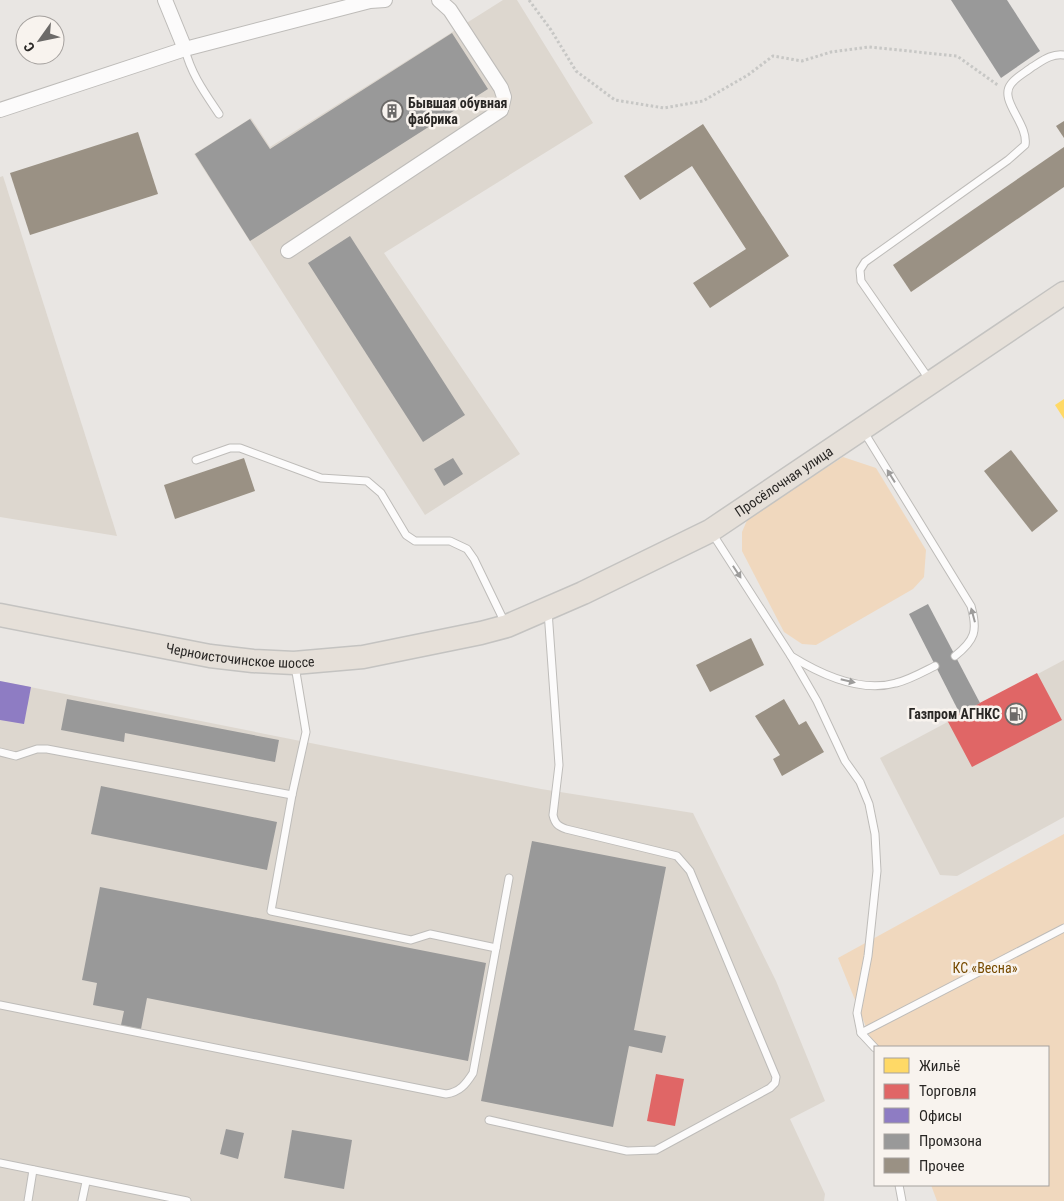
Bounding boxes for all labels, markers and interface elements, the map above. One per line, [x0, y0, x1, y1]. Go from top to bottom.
north arrow [15, 15, 65, 65]
text: С [20, 39, 38, 55]
place label: Бывшая обувная фабрика [408, 95, 507, 127]
building icon: Бывшая обувная фабрика [380, 99, 404, 123]
street label: Просёлочная улица [732, 443, 836, 520]
one-way arrow [886, 469, 895, 482]
one-way arrow [732, 565, 742, 579]
one-way arrow [969, 607, 977, 623]
street label: Черноисточинское шоссе [165, 640, 316, 671]
one-way arrow [840, 677, 855, 685]
fuel station icon: Газпром АГНКС [1004, 702, 1028, 726]
place label: Газпром АГНКС [908, 706, 1000, 722]
park label: КС «Весна» [953, 960, 1018, 976]
legend [874, 1046, 1049, 1186]
text: Жильё [919, 1057, 960, 1075]
text: Торговля [919, 1082, 976, 1100]
text: Офисы [919, 1107, 962, 1125]
text: Промзона [919, 1132, 982, 1150]
text: Прочее [919, 1157, 965, 1175]

